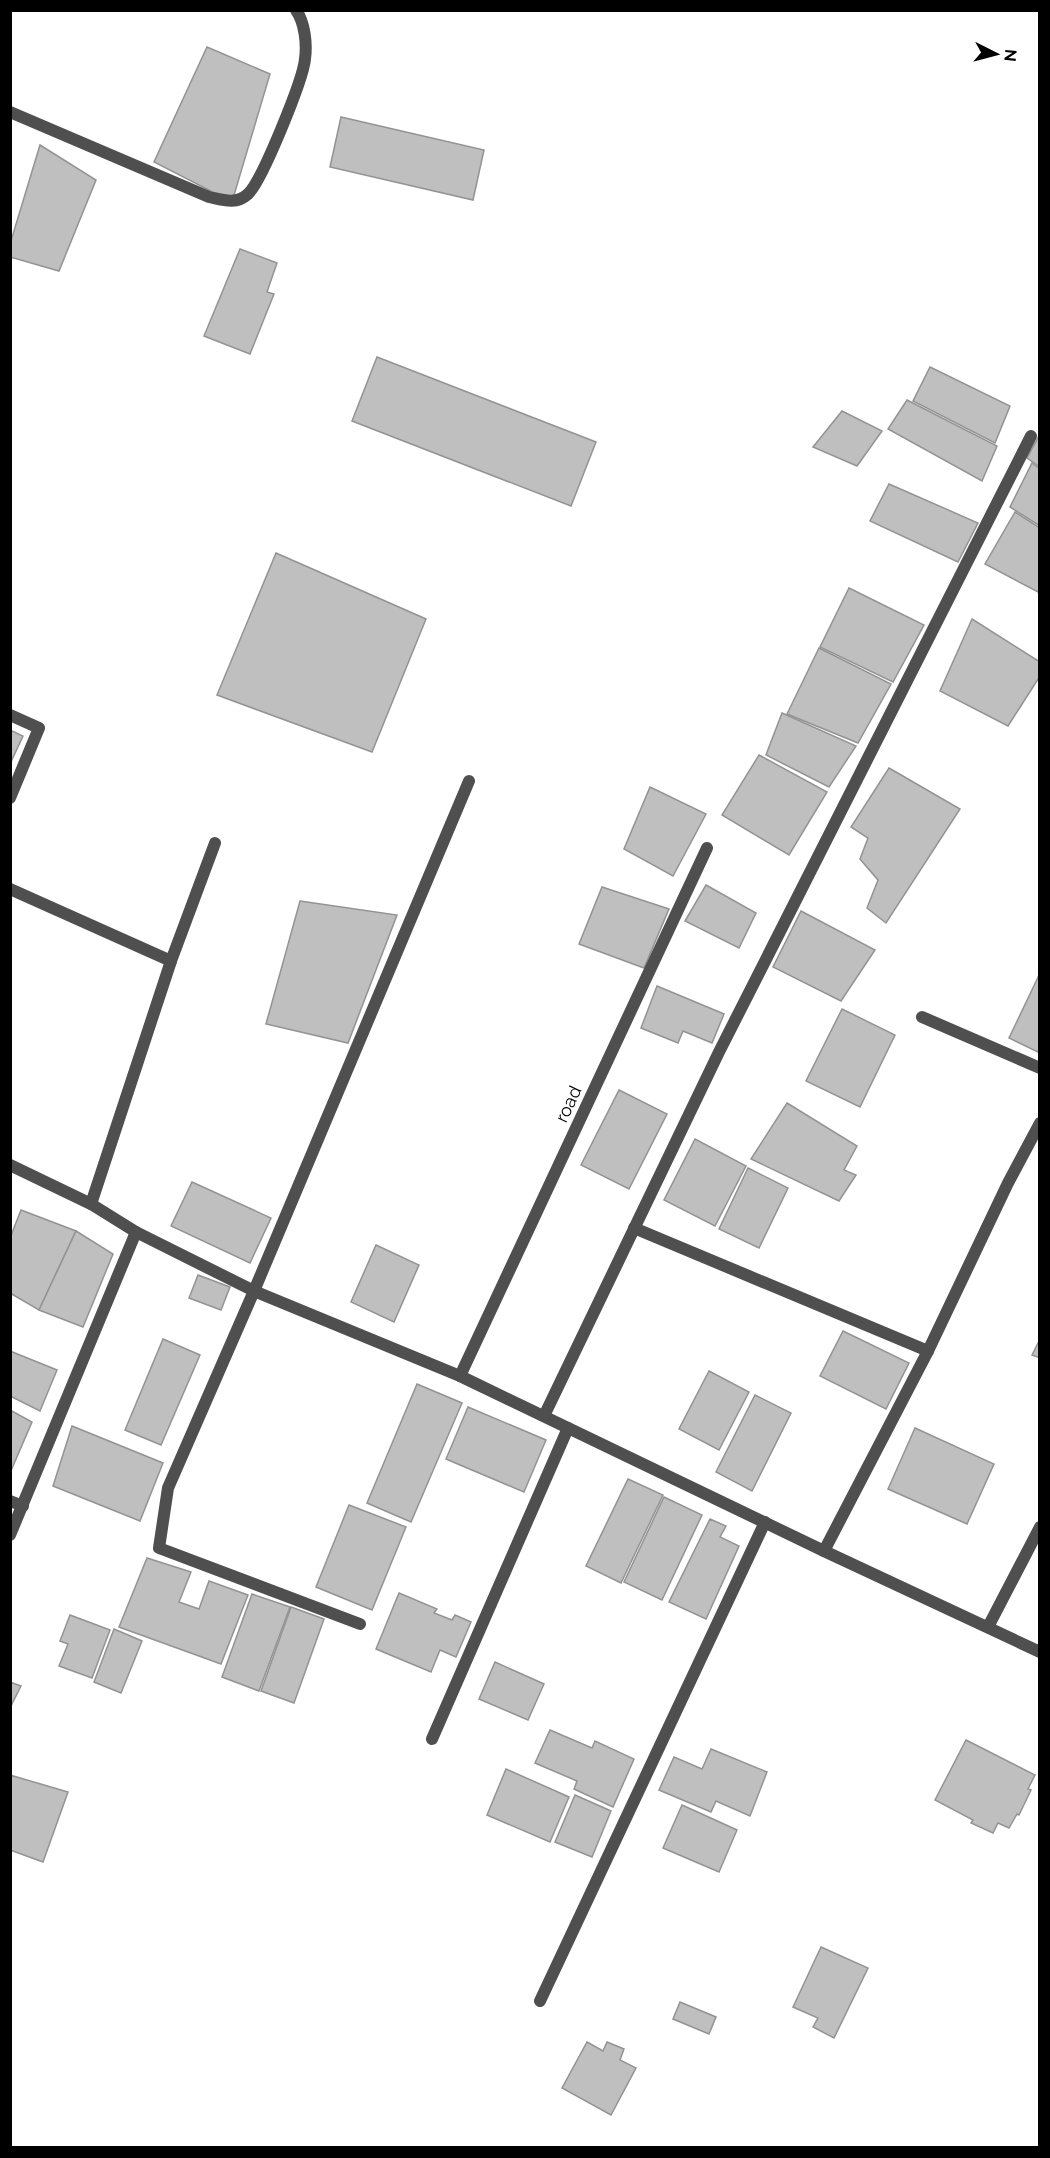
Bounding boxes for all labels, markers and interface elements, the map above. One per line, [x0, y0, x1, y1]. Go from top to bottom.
north arrow [966, 24, 1026, 84]
text: N [1000, 48, 1021, 63]
street label: road [551, 1082, 585, 1126]

